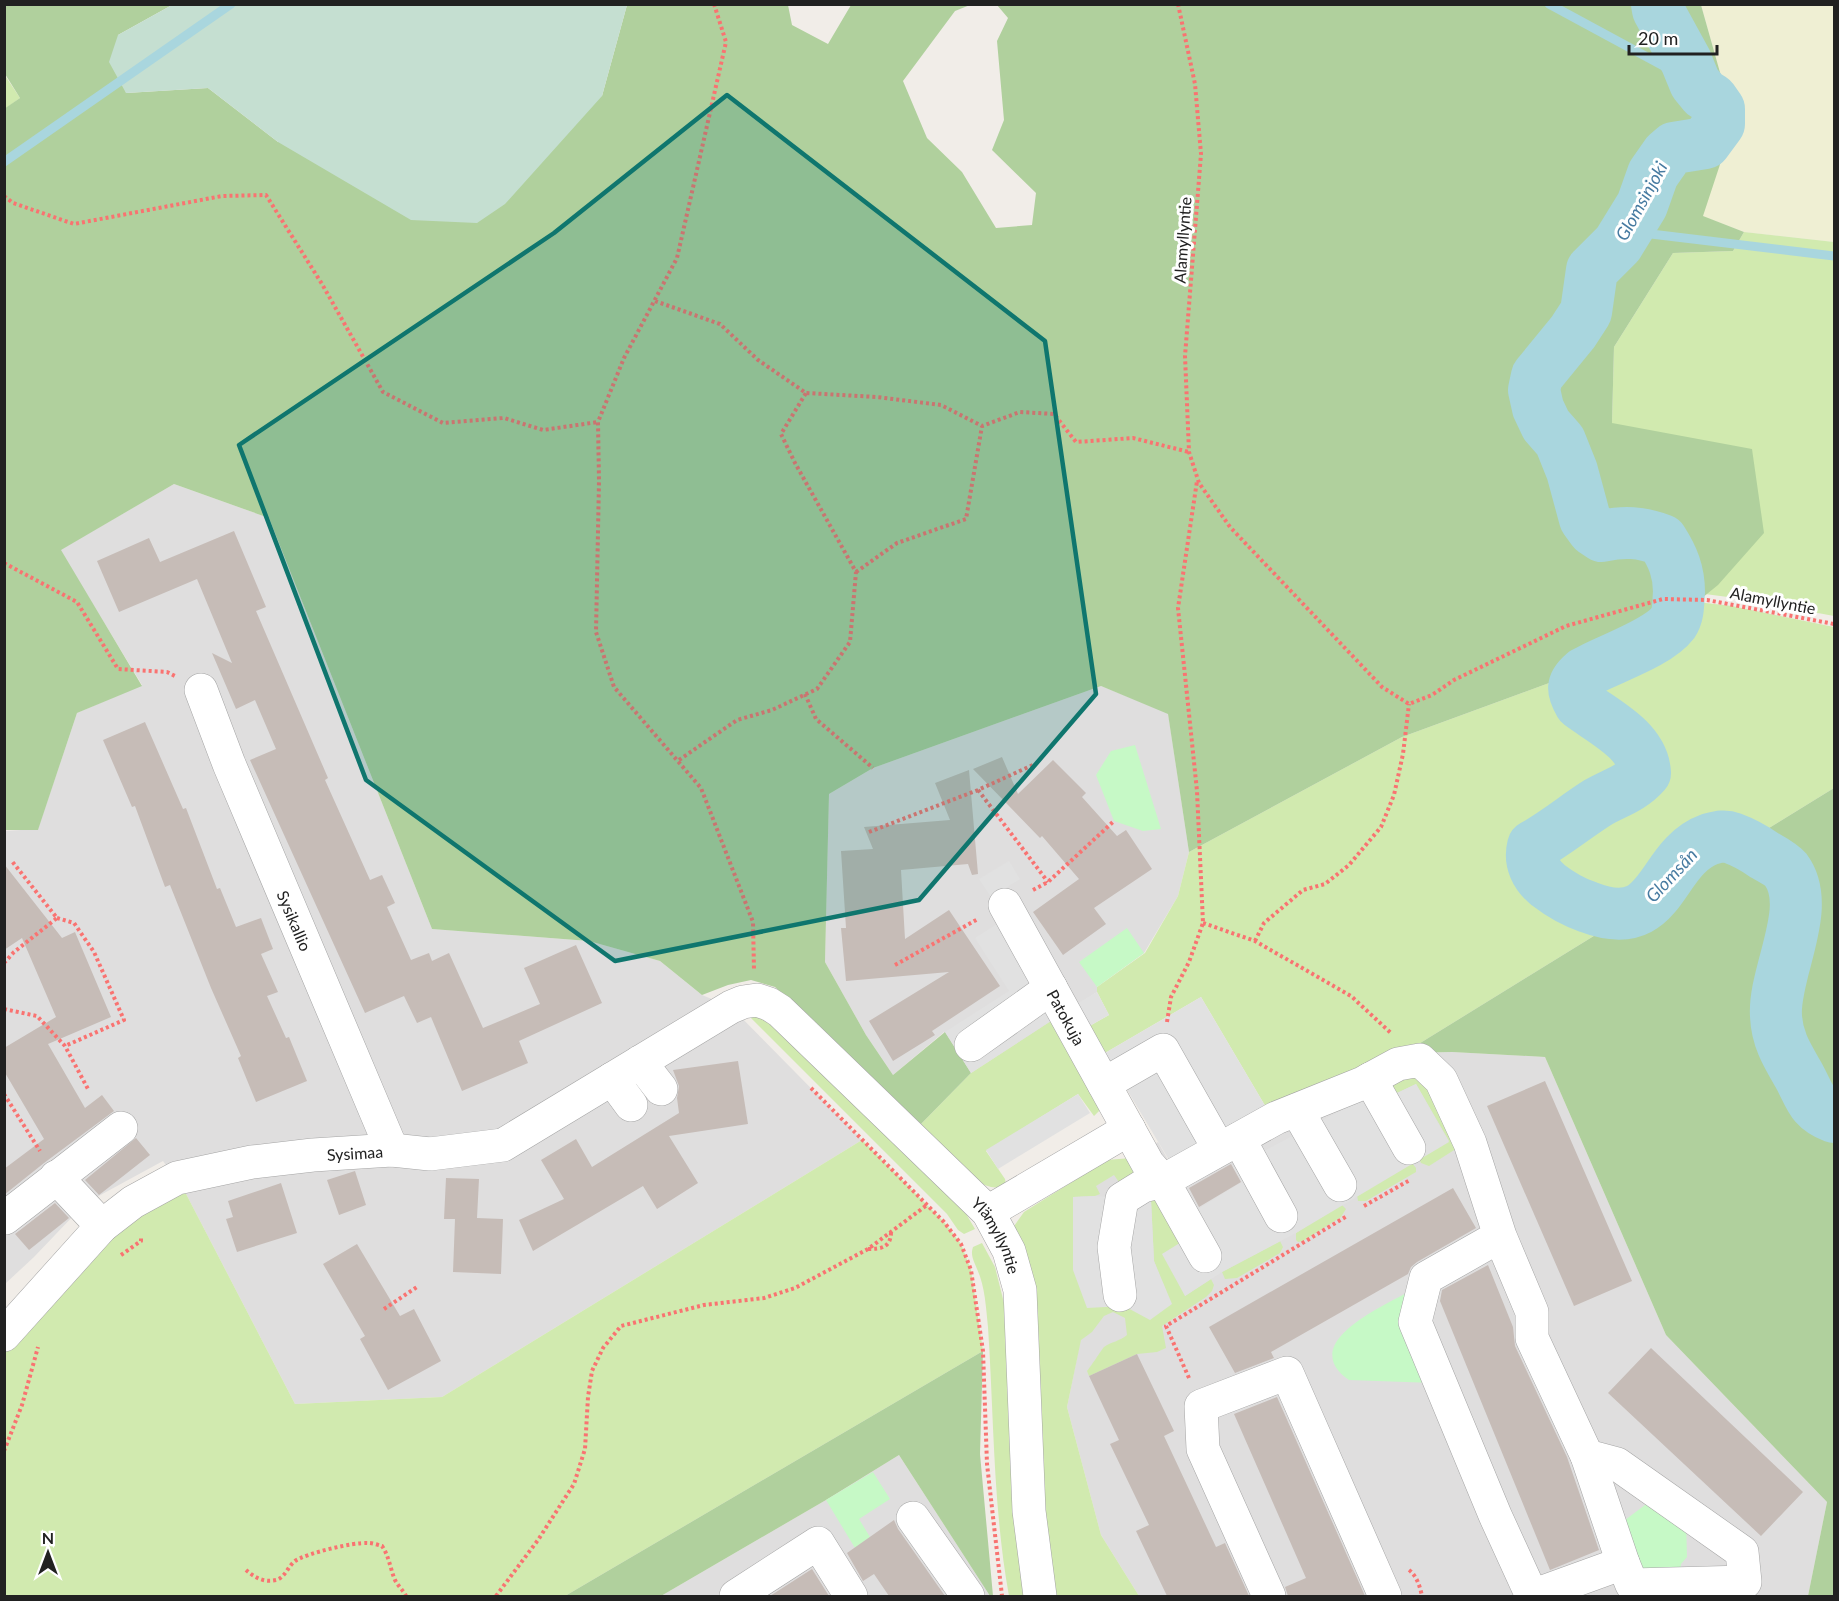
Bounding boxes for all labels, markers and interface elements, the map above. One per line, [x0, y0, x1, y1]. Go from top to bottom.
scale bar [1629, 18, 1718, 56]
text: 20 m [1638, 27, 1678, 49]
water label: Glomsinjoki [1610, 158, 1672, 244]
street label: Alamyllyntie [1170, 196, 1194, 284]
street label: Alamyllyntie [1729, 582, 1817, 618]
water label: Glomsån [1641, 844, 1701, 906]
street label: Sysikallio [274, 887, 316, 954]
street label: Patokuja [1044, 986, 1090, 1048]
street label: Sysimaa [326, 1141, 384, 1164]
street label: Ylämyllyntie [968, 1192, 1024, 1276]
north arrow [18, 1523, 78, 1583]
text: N [42, 1528, 54, 1547]

